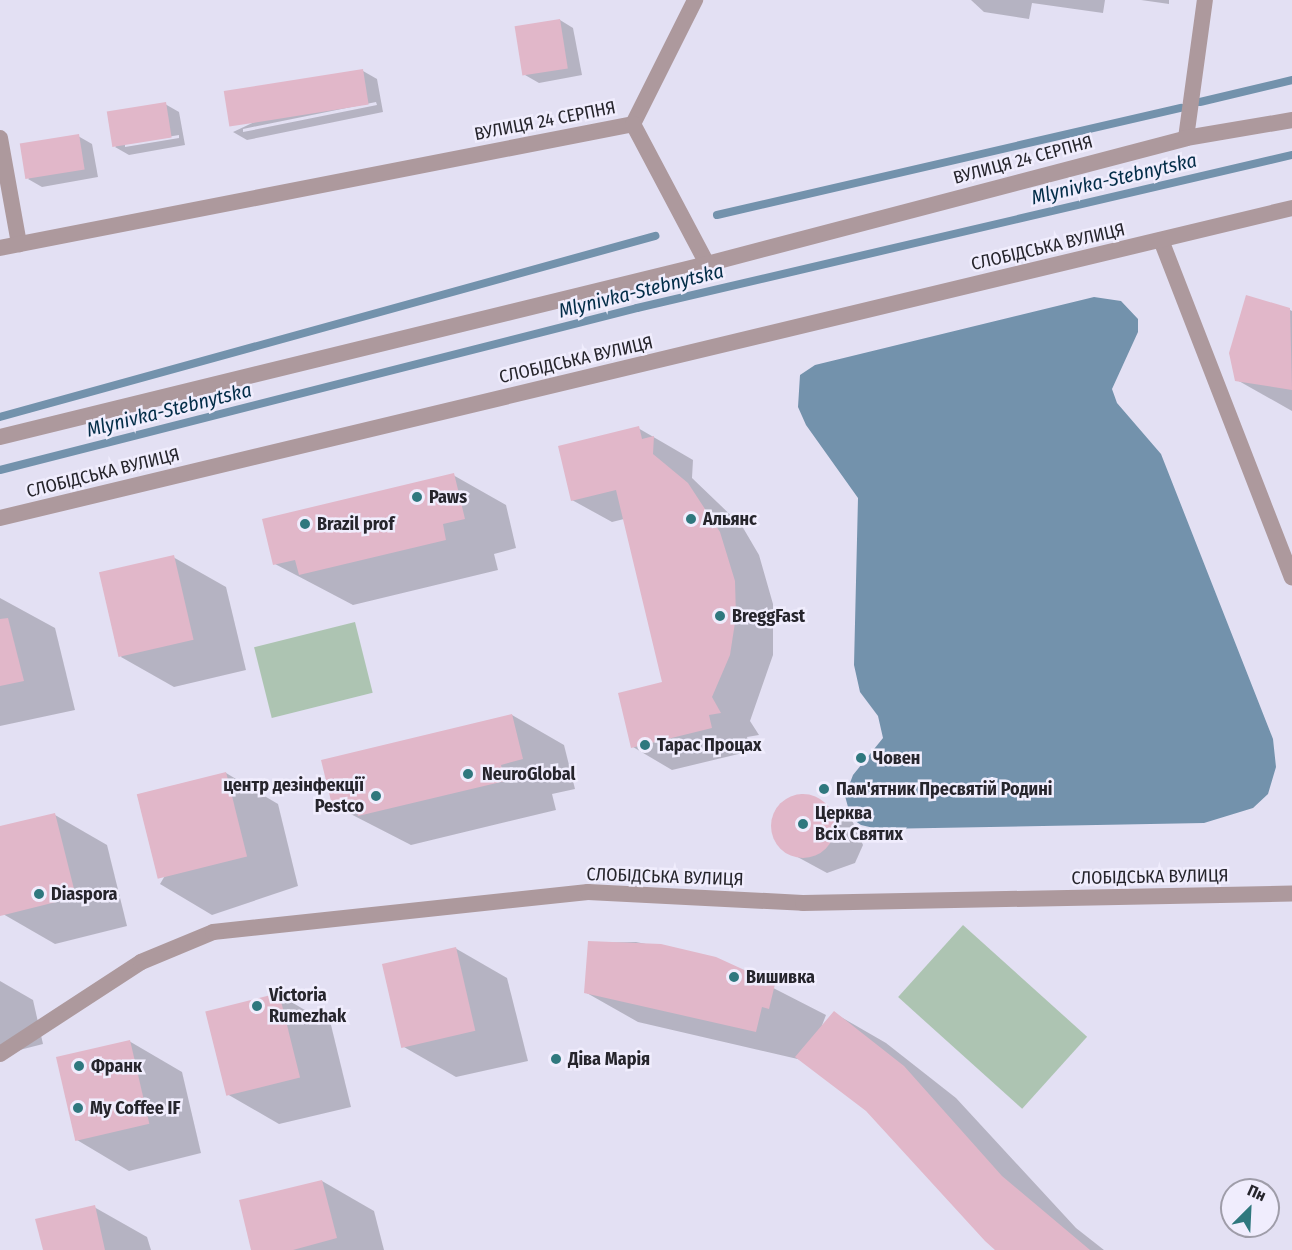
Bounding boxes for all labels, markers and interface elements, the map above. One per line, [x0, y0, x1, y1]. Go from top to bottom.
street label: ВУЛИЦЯ 24 СЕРПНЯ [473, 97, 617, 145]
street label: ВУЛИЦЯ 24 СЕРПНЯ [951, 131, 1095, 189]
water label: Mlynivka-Stebnytska [1029, 148, 1199, 210]
street label: СЛОБІДСЬКА ВУЛИЦЯ [969, 219, 1127, 275]
water label: Mlynivka-Stebnytska [556, 259, 726, 323]
street label: СЛОБІДСЬКА ВУЛИЦЯ [497, 332, 655, 388]
water label: Mlynivka-Stebnytska [84, 378, 254, 442]
street label: СЛОБІДСЬКА ВУЛИЦЯ [24, 444, 182, 502]
place label: Paws [429, 486, 467, 508]
marker: Paws [410, 490, 424, 504]
place label: Альянс [703, 508, 757, 530]
marker: Альянс [684, 512, 698, 526]
place label: Brazil prof [317, 513, 394, 535]
marker: Brazil prof [298, 517, 312, 531]
place label: BreggFast [732, 605, 805, 627]
marker: BreggFast [713, 609, 727, 623]
place label: Тарас Процах [657, 734, 761, 756]
marker: Тарас Процах [638, 738, 652, 752]
place label: Човен [873, 747, 920, 769]
marker: Човен [854, 751, 868, 765]
place label: NeuroGlobal [482, 763, 575, 785]
marker: NeuroGlobal [459, 765, 477, 783]
place label: центр дезінфекції Pestco [223, 775, 364, 818]
place label: Пам'ятник Пресвятій Родині [836, 778, 1052, 800]
marker: Пам'ятник Пресвятій Родині [817, 782, 831, 796]
marker: центр дезінфекції Pestco [369, 789, 383, 803]
place label: Церква Всіх Святих [815, 803, 903, 846]
marker: Церква Всіх Святих [796, 817, 810, 831]
street label: СЛОБІДСЬКА ВУЛИЦЯ [586, 863, 744, 891]
street label: СЛОБІДСЬКА ВУЛИЦЯ [1071, 865, 1229, 889]
place label: Diaspora [51, 883, 118, 905]
marker: Diaspora [32, 887, 46, 901]
place label: Вишивка [746, 966, 815, 988]
marker: Вишивка [727, 970, 741, 984]
place label: Victoria Rumezhak [269, 985, 346, 1028]
marker: Victoria Rumezhak [250, 999, 264, 1013]
place label: Діва Марія [568, 1048, 650, 1070]
marker: Діва Марія [549, 1052, 563, 1066]
place label: Франк [91, 1055, 142, 1077]
marker: Франк [72, 1059, 86, 1073]
place label: My Coffee IF [90, 1097, 180, 1119]
marker: My Coffee IF [71, 1101, 85, 1115]
north arrow [1220, 1178, 1280, 1238]
text: Пн [1245, 1181, 1269, 1205]

